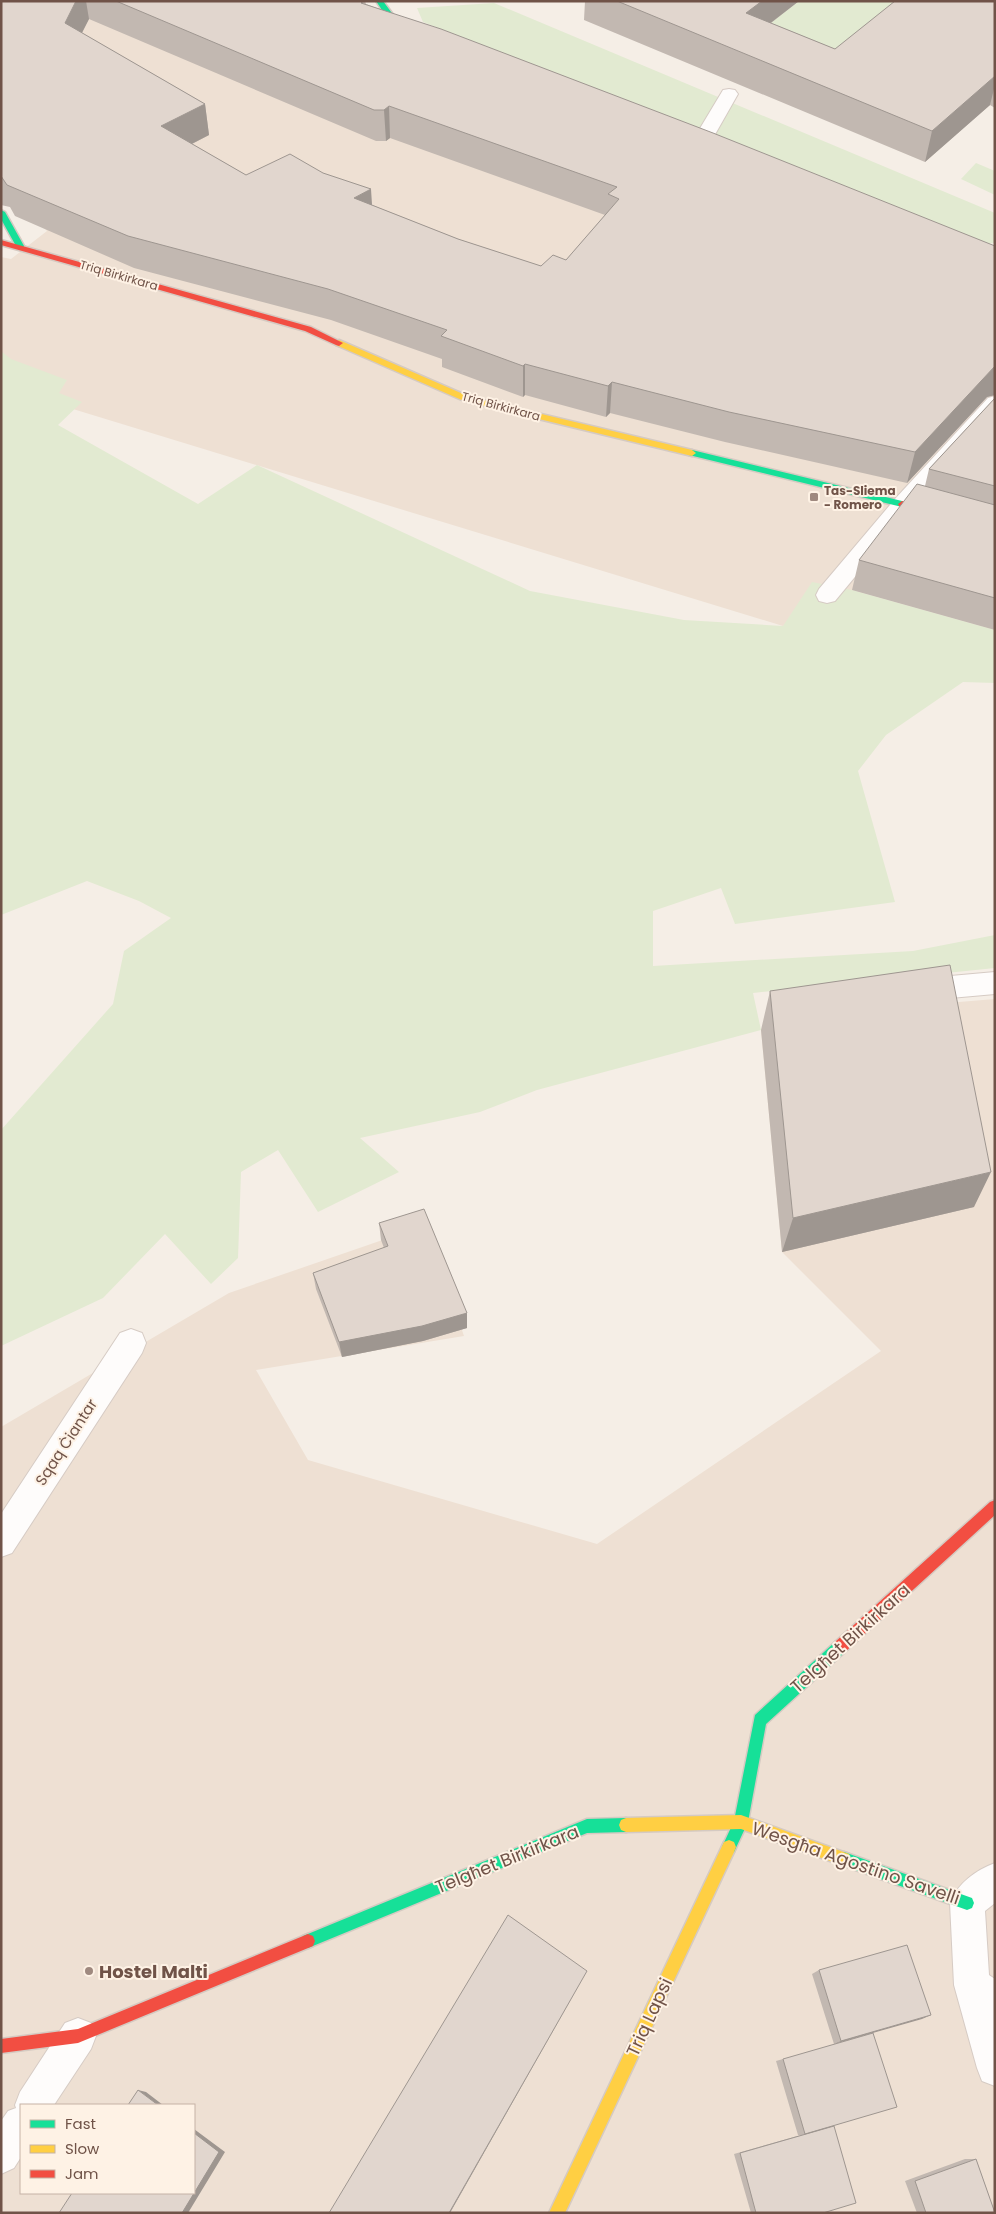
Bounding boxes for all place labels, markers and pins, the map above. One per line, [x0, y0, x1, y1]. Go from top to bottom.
place label: Tas-Sliema - Romero [824, 482, 896, 513]
marker: Tas-Sliema - Romero [808, 491, 820, 503]
place label: Hostel Malti [99, 1959, 208, 1984]
marker: Hostel Malti [83, 1965, 95, 1977]

